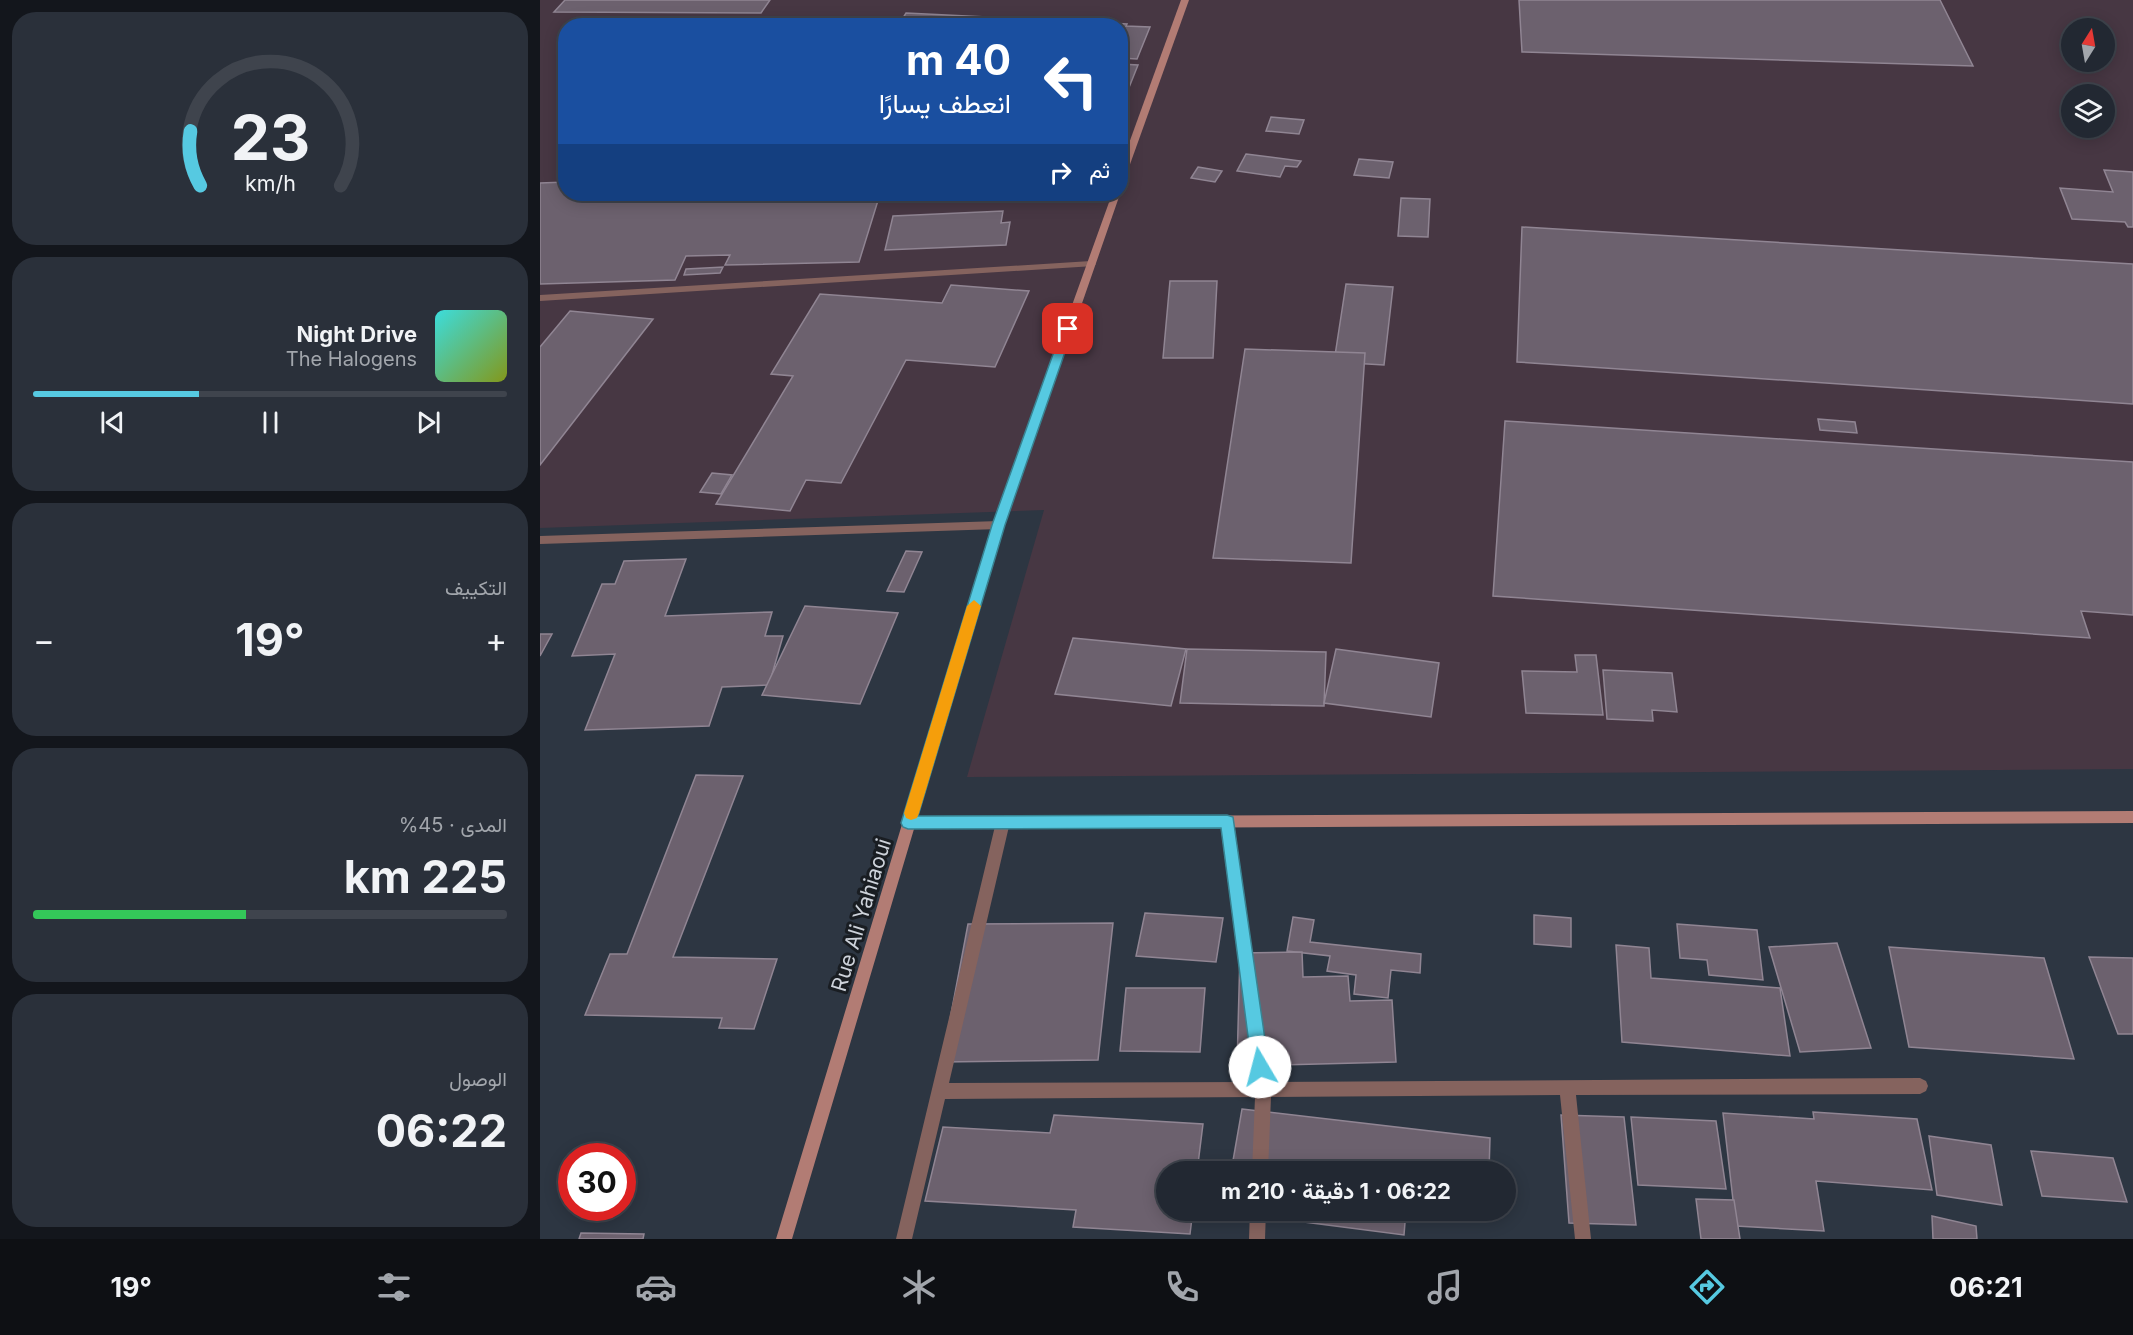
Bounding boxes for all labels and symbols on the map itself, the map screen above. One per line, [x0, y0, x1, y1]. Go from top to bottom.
north arrow [2061, 18, 2115, 72]
pin [1042, 303, 1093, 354]
street label: Rue Ali Yahiaoui [826, 836, 896, 994]
position arrow [1228, 1035, 1292, 1099]
speed limit sign: 30 [558, 1143, 636, 1221]

